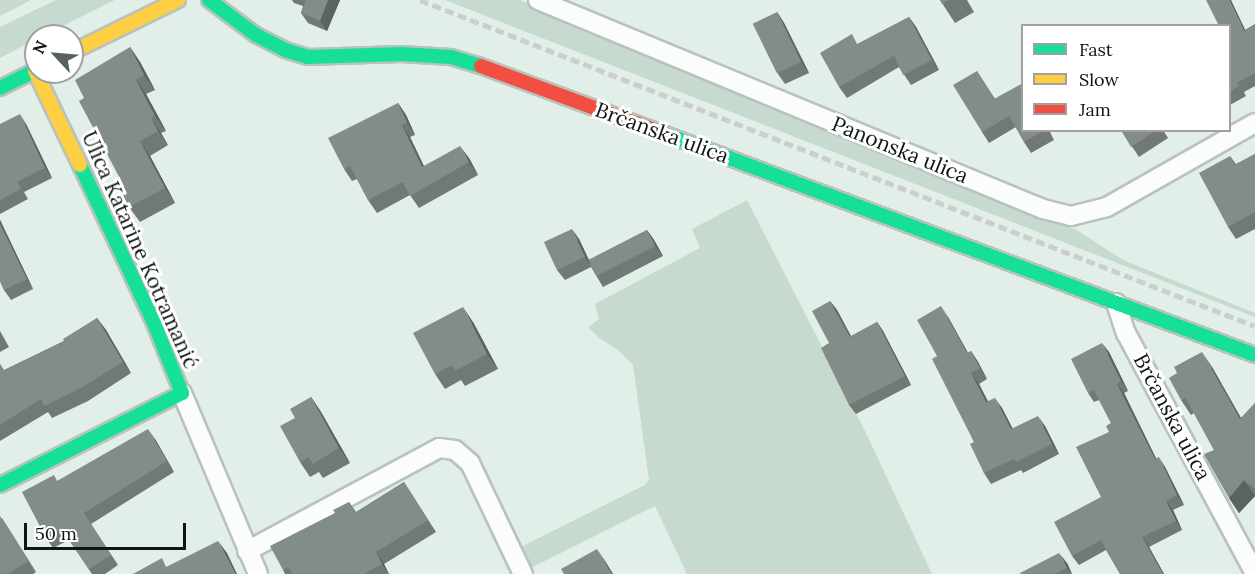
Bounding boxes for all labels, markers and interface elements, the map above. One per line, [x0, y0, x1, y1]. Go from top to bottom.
north arrow [24, 24, 84, 84]
legend [1021, 24, 1231, 132]
text: N [28, 37, 51, 57]
text: Fast [1079, 38, 1113, 61]
text: Slow [1079, 68, 1119, 91]
street label: Brčanska ulica [592, 97, 732, 169]
text: Jam [1079, 98, 1111, 121]
street label: Panonska ulica [828, 111, 972, 189]
street label: Ulica Katarine Kotramanić [76, 127, 204, 373]
street label: Brčanska ulica [1128, 349, 1216, 485]
scale bar [27, 511, 189, 549]
text: 50 m [35, 522, 77, 545]

